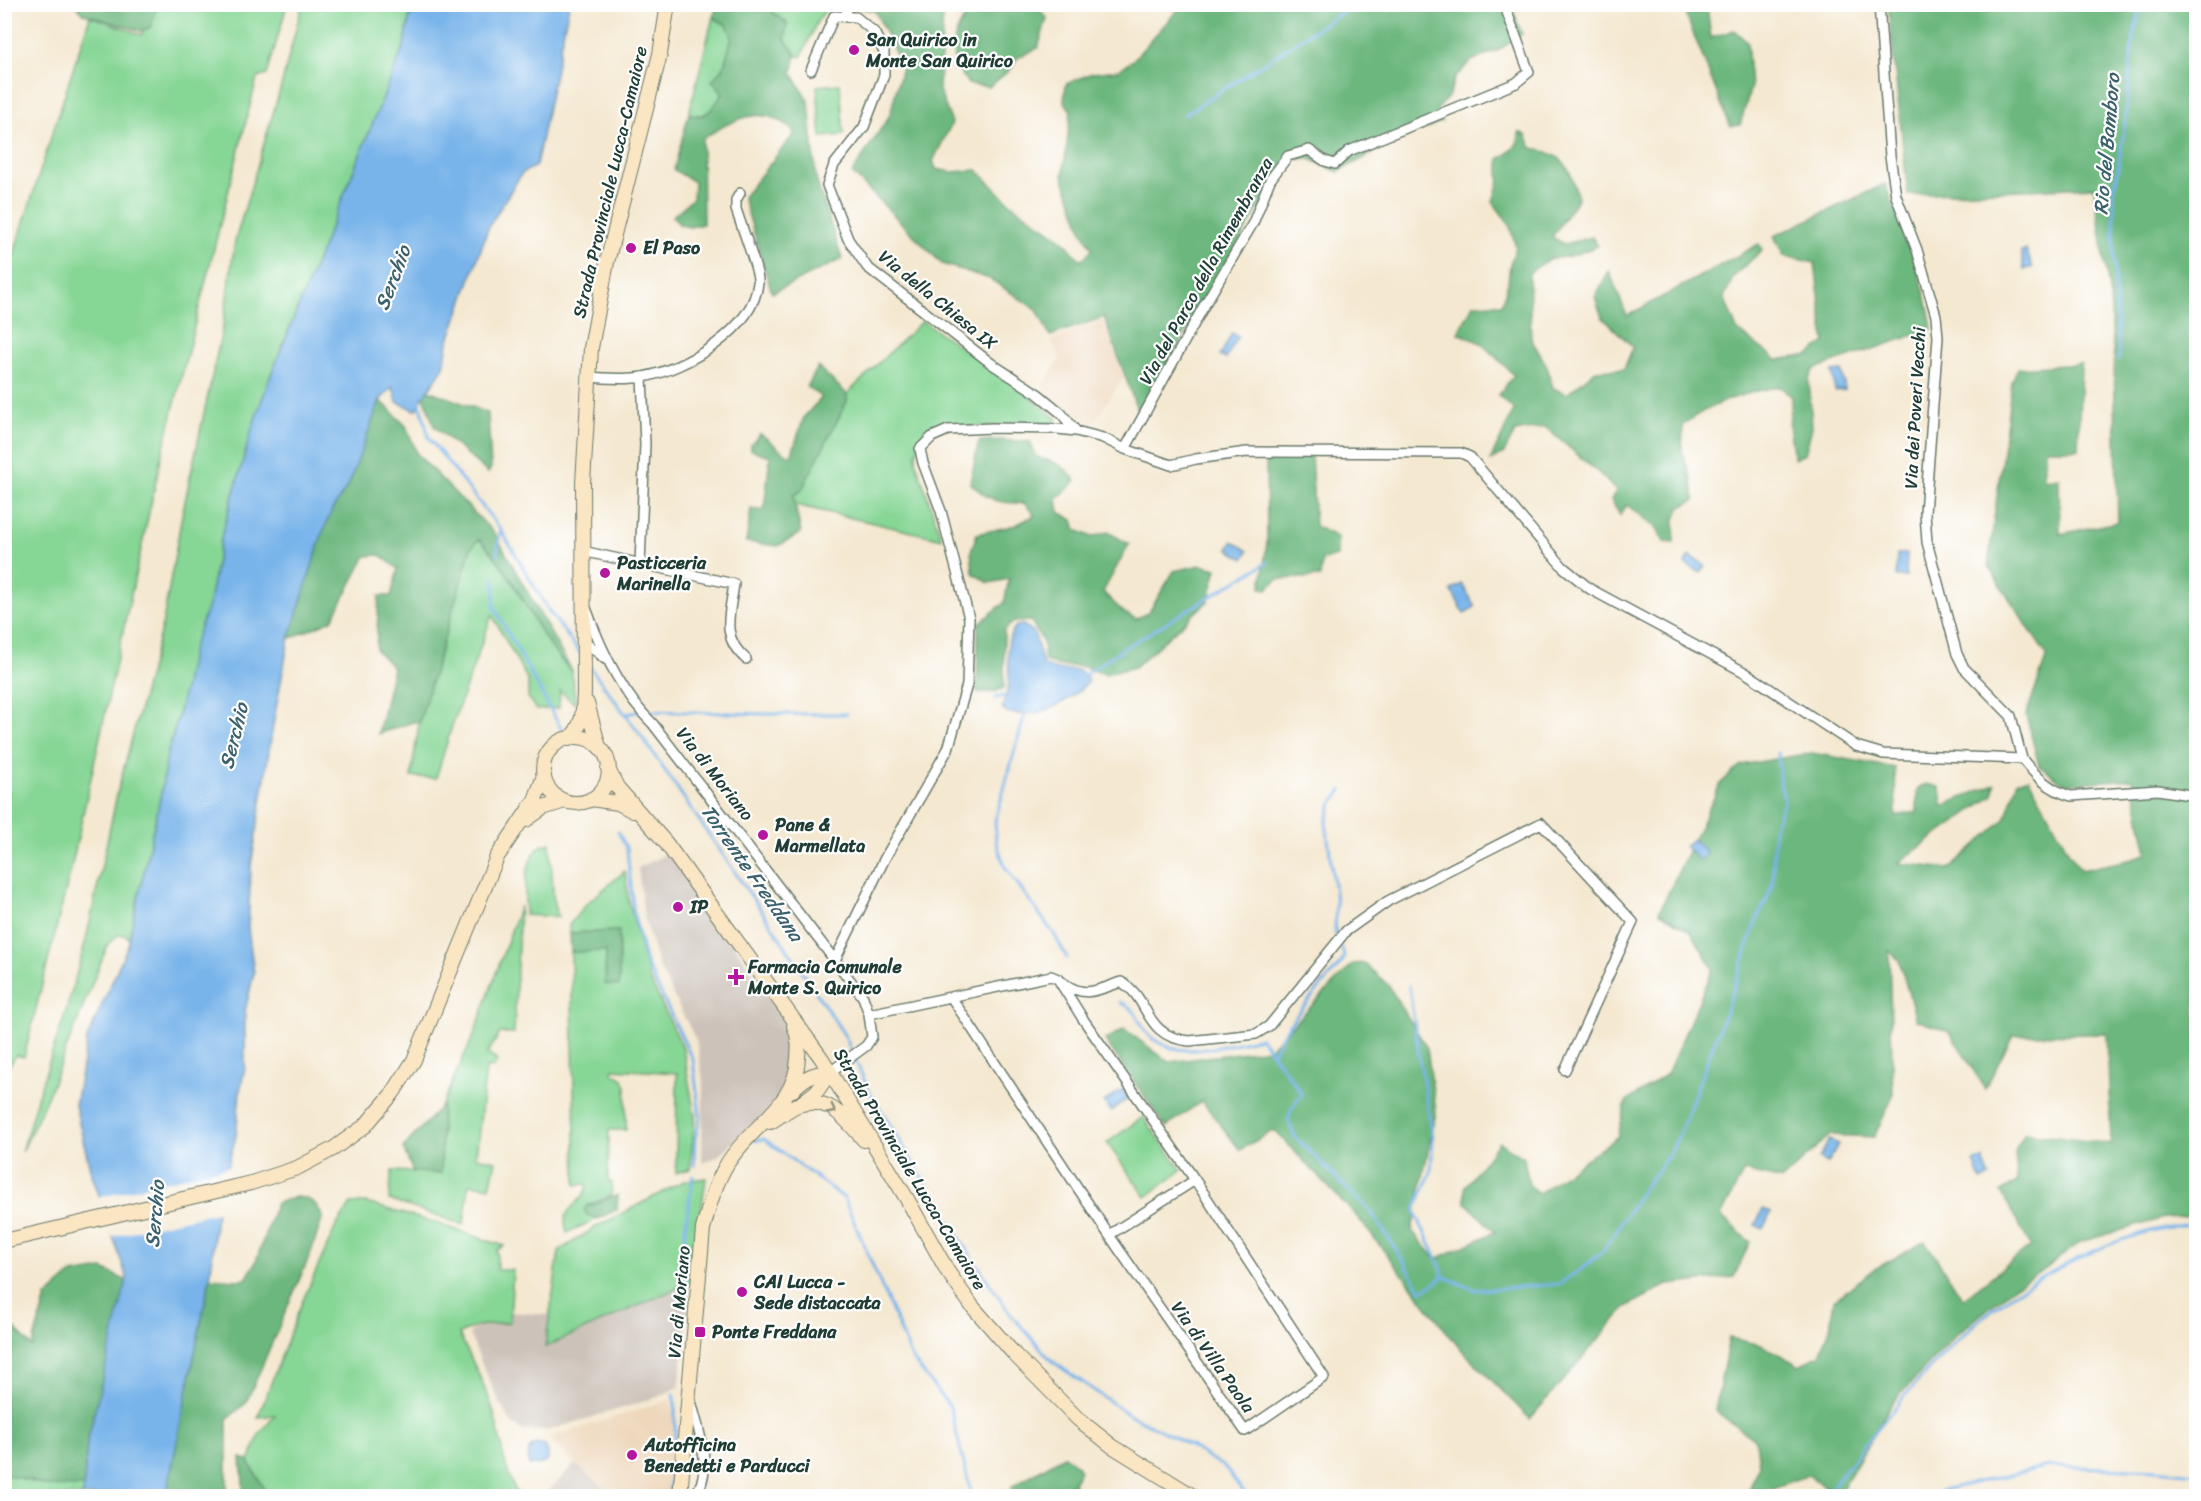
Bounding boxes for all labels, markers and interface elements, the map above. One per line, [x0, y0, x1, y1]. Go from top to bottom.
place label: San Quirico in Monte San Quirico [865, 24, 1014, 77]
street label: Strada Provinciale Lucca-Camaiore [563, 43, 657, 321]
marker: San Quirico in Monte San Quirico [847, 43, 861, 57]
water label: Rio del Bamboro [2083, 71, 2131, 216]
street label: Via del Parco della Rimembranza [1130, 151, 1282, 390]
place label: El Paso [643, 232, 701, 264]
water label: Serchio [365, 239, 422, 316]
marker: El Paso [624, 241, 638, 255]
street label: Via della Chiesa IX [871, 241, 1005, 359]
street label: Via dei Poveri Vecchi [1895, 325, 1935, 490]
place label: Pasticceria Marinella [616, 547, 707, 600]
marker: Pasticceria Marinella [598, 566, 612, 580]
water label: Serchio [209, 698, 259, 773]
street label: Via di Moriano [668, 720, 762, 828]
water label: Torrente Freddana [691, 797, 814, 951]
place label: Pane & Marmellata [774, 809, 865, 862]
marker: Pane & Marmellata [756, 828, 770, 842]
place label: IP [689, 891, 709, 923]
marker: IP [671, 900, 685, 914]
place label: Farmacia Comunale Monte S. Quirico [747, 951, 902, 1004]
marker: Farmacia Comunale Monte S. Quirico [729, 970, 743, 984]
street label: Strada Provinciale Lucca-Camaiore [825, 1041, 995, 1297]
one-way arrow [826, 1102, 837, 1114]
water label: Serchio [135, 1178, 175, 1249]
street label: Via di Moriano [658, 1244, 700, 1360]
place label: CAI Lucca - Sede distaccata [753, 1266, 882, 1319]
marker: CAI Lucca - Sede distaccata [735, 1285, 749, 1299]
street label: Via di Villa Paola [1162, 1294, 1264, 1421]
place label: Ponte Freddana [712, 1316, 837, 1348]
marker: Ponte Freddana [693, 1325, 707, 1339]
place label: Autofficina Benedetti e Parducci [643, 1429, 811, 1482]
marker: Autofficina Benedetti e Parducci [625, 1448, 639, 1462]

